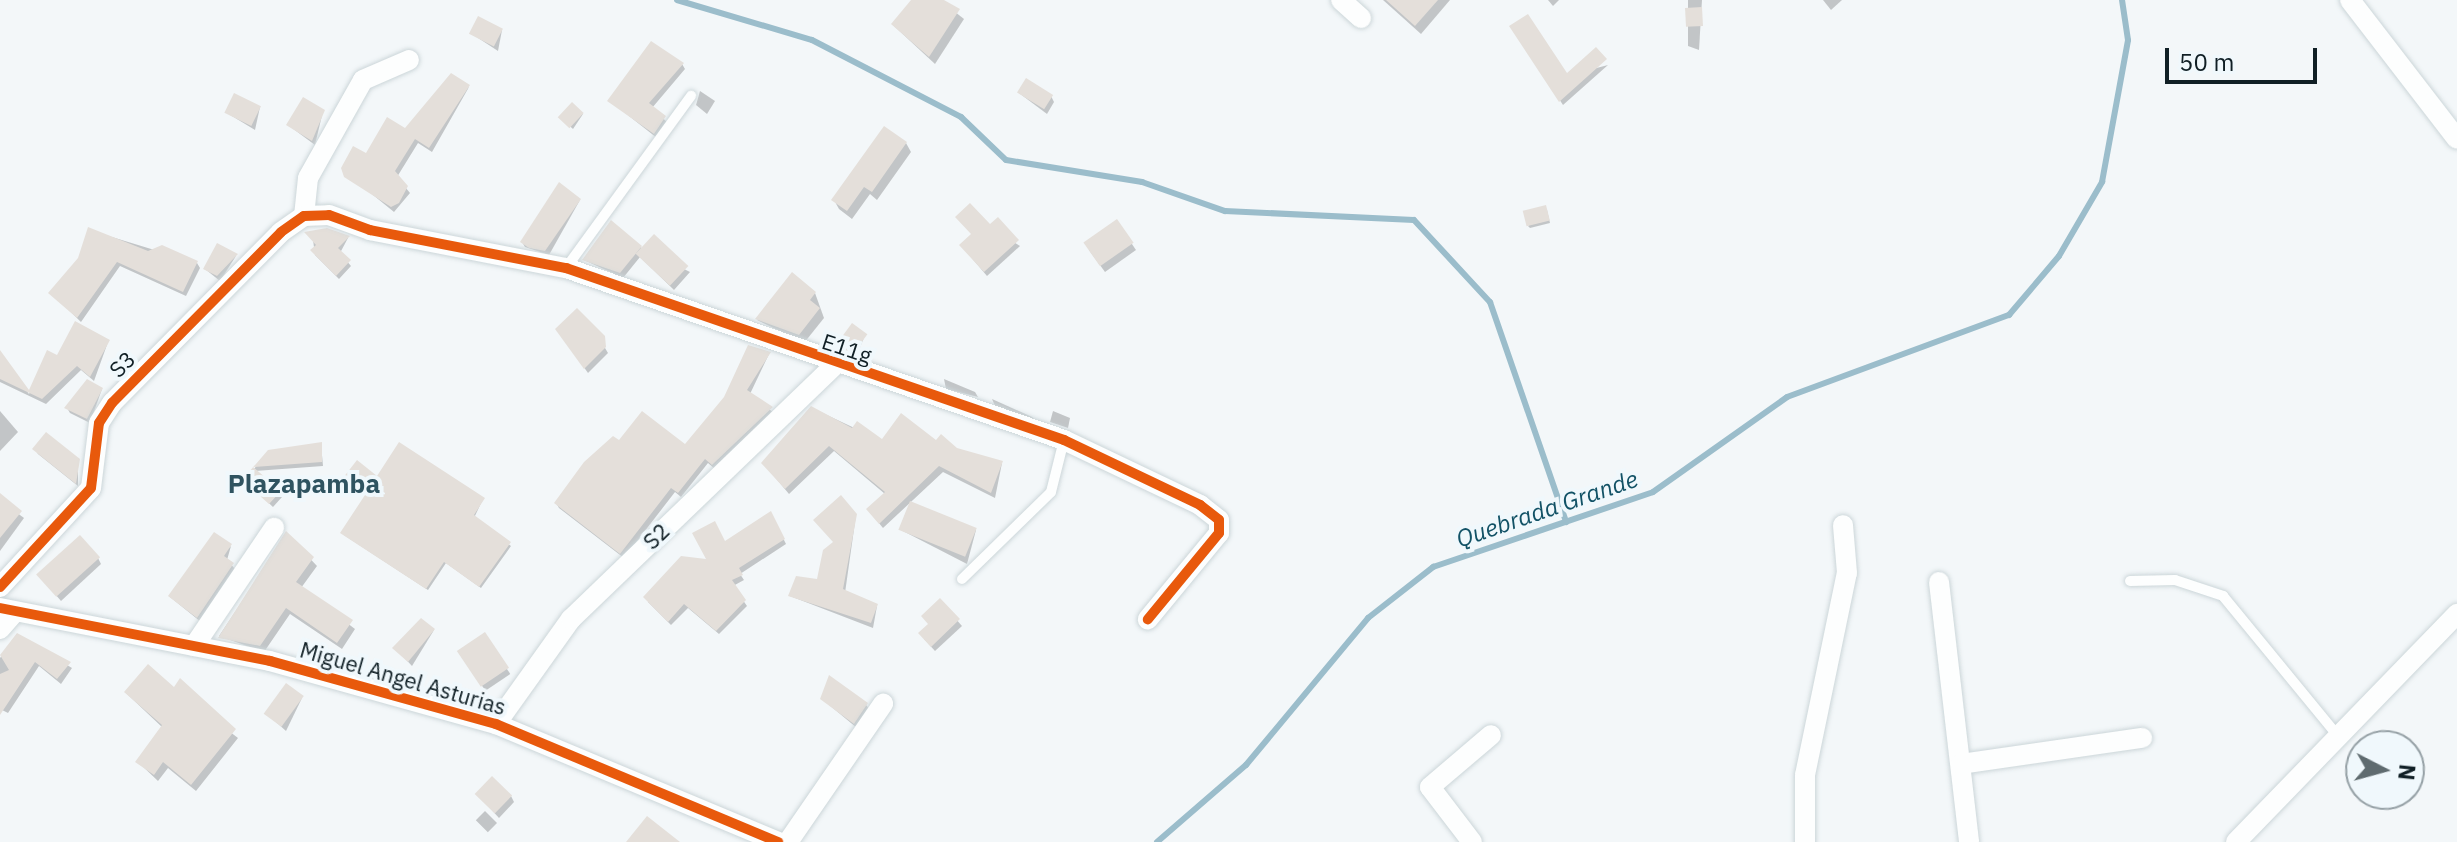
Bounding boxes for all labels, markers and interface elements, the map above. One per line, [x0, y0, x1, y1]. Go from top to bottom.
scale bar [2169, 32, 2321, 82]
text: 50 m [2179, 46, 2234, 78]
street label: E11g [819, 328, 875, 368]
street label: S3 [103, 345, 141, 383]
water label: Quebrada Grande [1452, 464, 1642, 554]
district label: Plazapamba [228, 468, 380, 500]
street label: S2 [637, 517, 675, 555]
street label: Miguel Angel Asturias [297, 636, 509, 720]
north arrow [2345, 730, 2425, 810]
text: N [2392, 763, 2423, 782]

